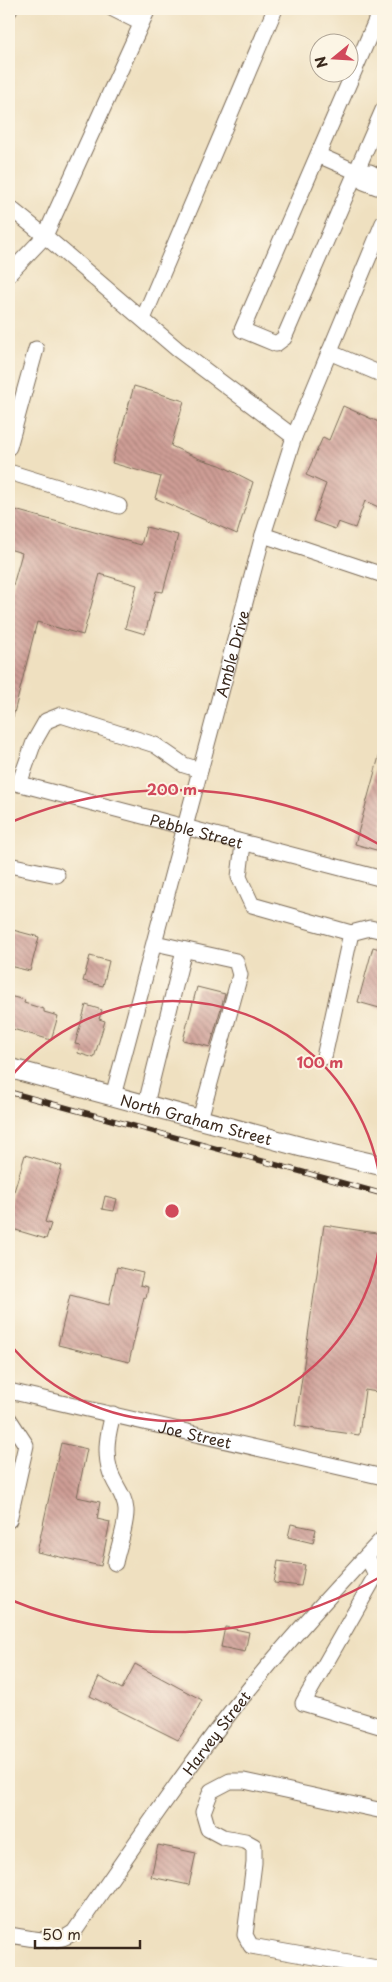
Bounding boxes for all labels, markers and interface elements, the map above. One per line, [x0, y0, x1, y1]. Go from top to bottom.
north arrow [310, 32, 360, 82]
text: N [309, 54, 333, 71]
street label: Amble Drive [209, 608, 254, 700]
text: 200 m [147, 777, 197, 800]
street label: Pebble Street [148, 807, 246, 853]
text: 100 m [297, 1050, 343, 1073]
street label: North Graham Street [118, 1087, 275, 1150]
centre of rings [163, 1202, 181, 1220]
street label: Joe Street [156, 1414, 234, 1453]
street label: Harvey Street [176, 1685, 255, 1779]
scale bar [35, 1917, 140, 1949]
text: 50 m [42, 1922, 81, 1945]

